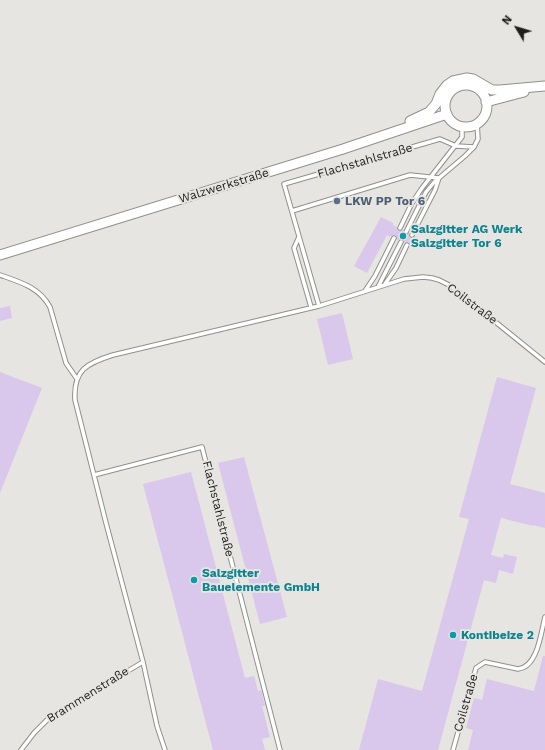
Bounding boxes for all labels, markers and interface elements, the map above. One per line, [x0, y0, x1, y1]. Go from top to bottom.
north arrow [497, 8, 537, 48]
text: N [500, 13, 515, 28]
street label: Flachstahlstraße [316, 141, 414, 181]
street label: Walzwerkstraße [177, 165, 271, 207]
place label: LKW PP Tor 6 [345, 194, 425, 208]
marker: LKW PP Tor 6 [332, 196, 342, 206]
place label: Salzgitter AG Werk Salzgitter Tor 6 [411, 222, 522, 250]
marker: Salzgitter AG Werk Salzgitter Tor 6 [398, 231, 408, 241]
street label: Coilstraße [444, 280, 500, 328]
street label: Flachstahlstraße [199, 460, 237, 558]
place label: Salzgitter Bauelemente GmbH [202, 566, 320, 594]
marker: Salzgitter Bauelemente GmbH [189, 575, 199, 585]
place label: Kontibeize 2 [461, 628, 534, 642]
marker: Kontibeize 2 [448, 630, 458, 640]
street label: Brammenstraße [44, 664, 132, 726]
street label: Coilstraße [451, 672, 481, 734]

